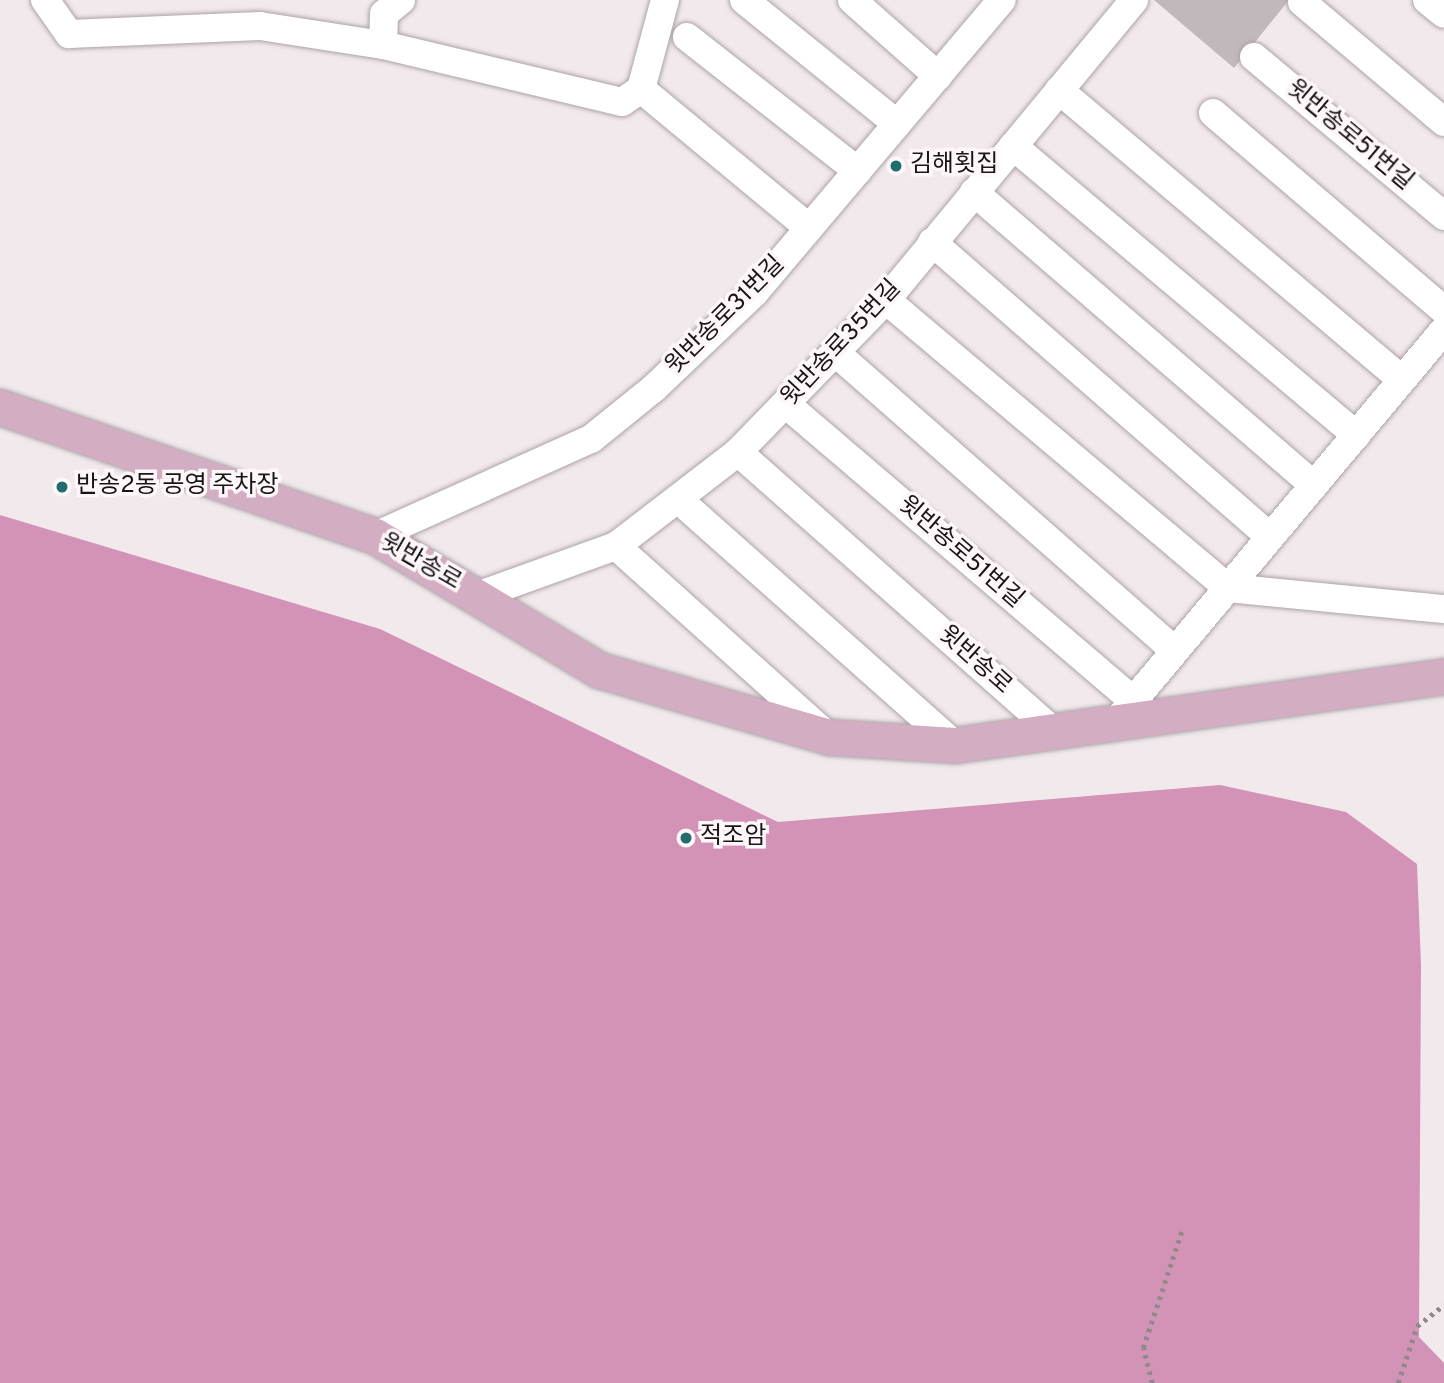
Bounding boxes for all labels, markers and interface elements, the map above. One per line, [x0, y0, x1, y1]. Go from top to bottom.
street label: 윗반송로51번길 [1280, 75, 1418, 197]
place label: 김해횟집 [910, 152, 998, 180]
marker: 김해횟집 [888, 158, 904, 174]
street label: 윗반송로31번길 [661, 251, 791, 381]
street label: 윗반송로35번길 [776, 275, 908, 413]
place label: 반송2동 공영 주차장 [76, 473, 279, 501]
marker: 반송2동 공영 주차장 [54, 479, 70, 495]
street label: 윗반송로51번길 [892, 491, 1028, 615]
street label: 윗반송로 [375, 528, 465, 598]
street label: 윗반송로 [932, 621, 1016, 701]
place label: 적조암 [700, 824, 766, 852]
marker: 적조암 [678, 830, 694, 846]

